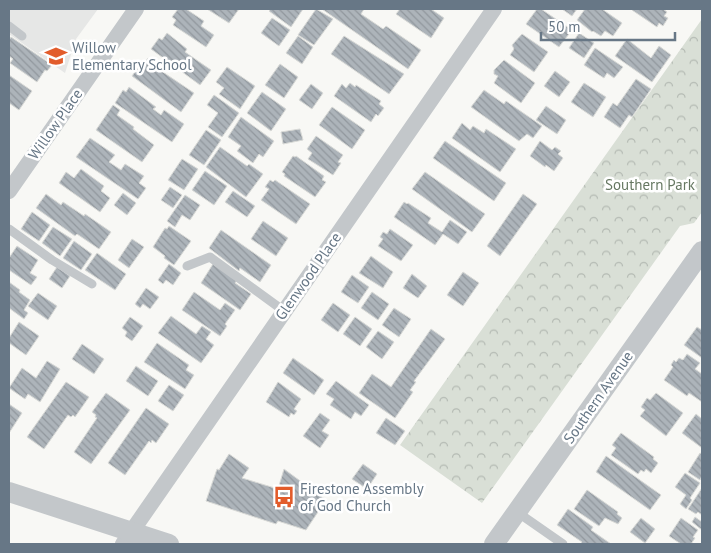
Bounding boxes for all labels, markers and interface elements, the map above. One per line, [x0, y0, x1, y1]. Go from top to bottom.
scale bar [541, 10, 675, 42]
text: 50 m [548, 17, 581, 36]
place label: Willow Elementary School [72, 38, 192, 74]
school or university icon: Willow Elementary School [43, 43, 69, 69]
street label: Willow Place [24, 85, 86, 163]
park label: Southern Park [605, 175, 696, 194]
street label: Glenwood Place [271, 229, 345, 323]
street label: Southern Avenue [559, 347, 637, 447]
place label: Firestone Assembly of God Church [300, 479, 424, 515]
bus stop icon: Firestone Assembly of God Church [271, 484, 297, 510]

